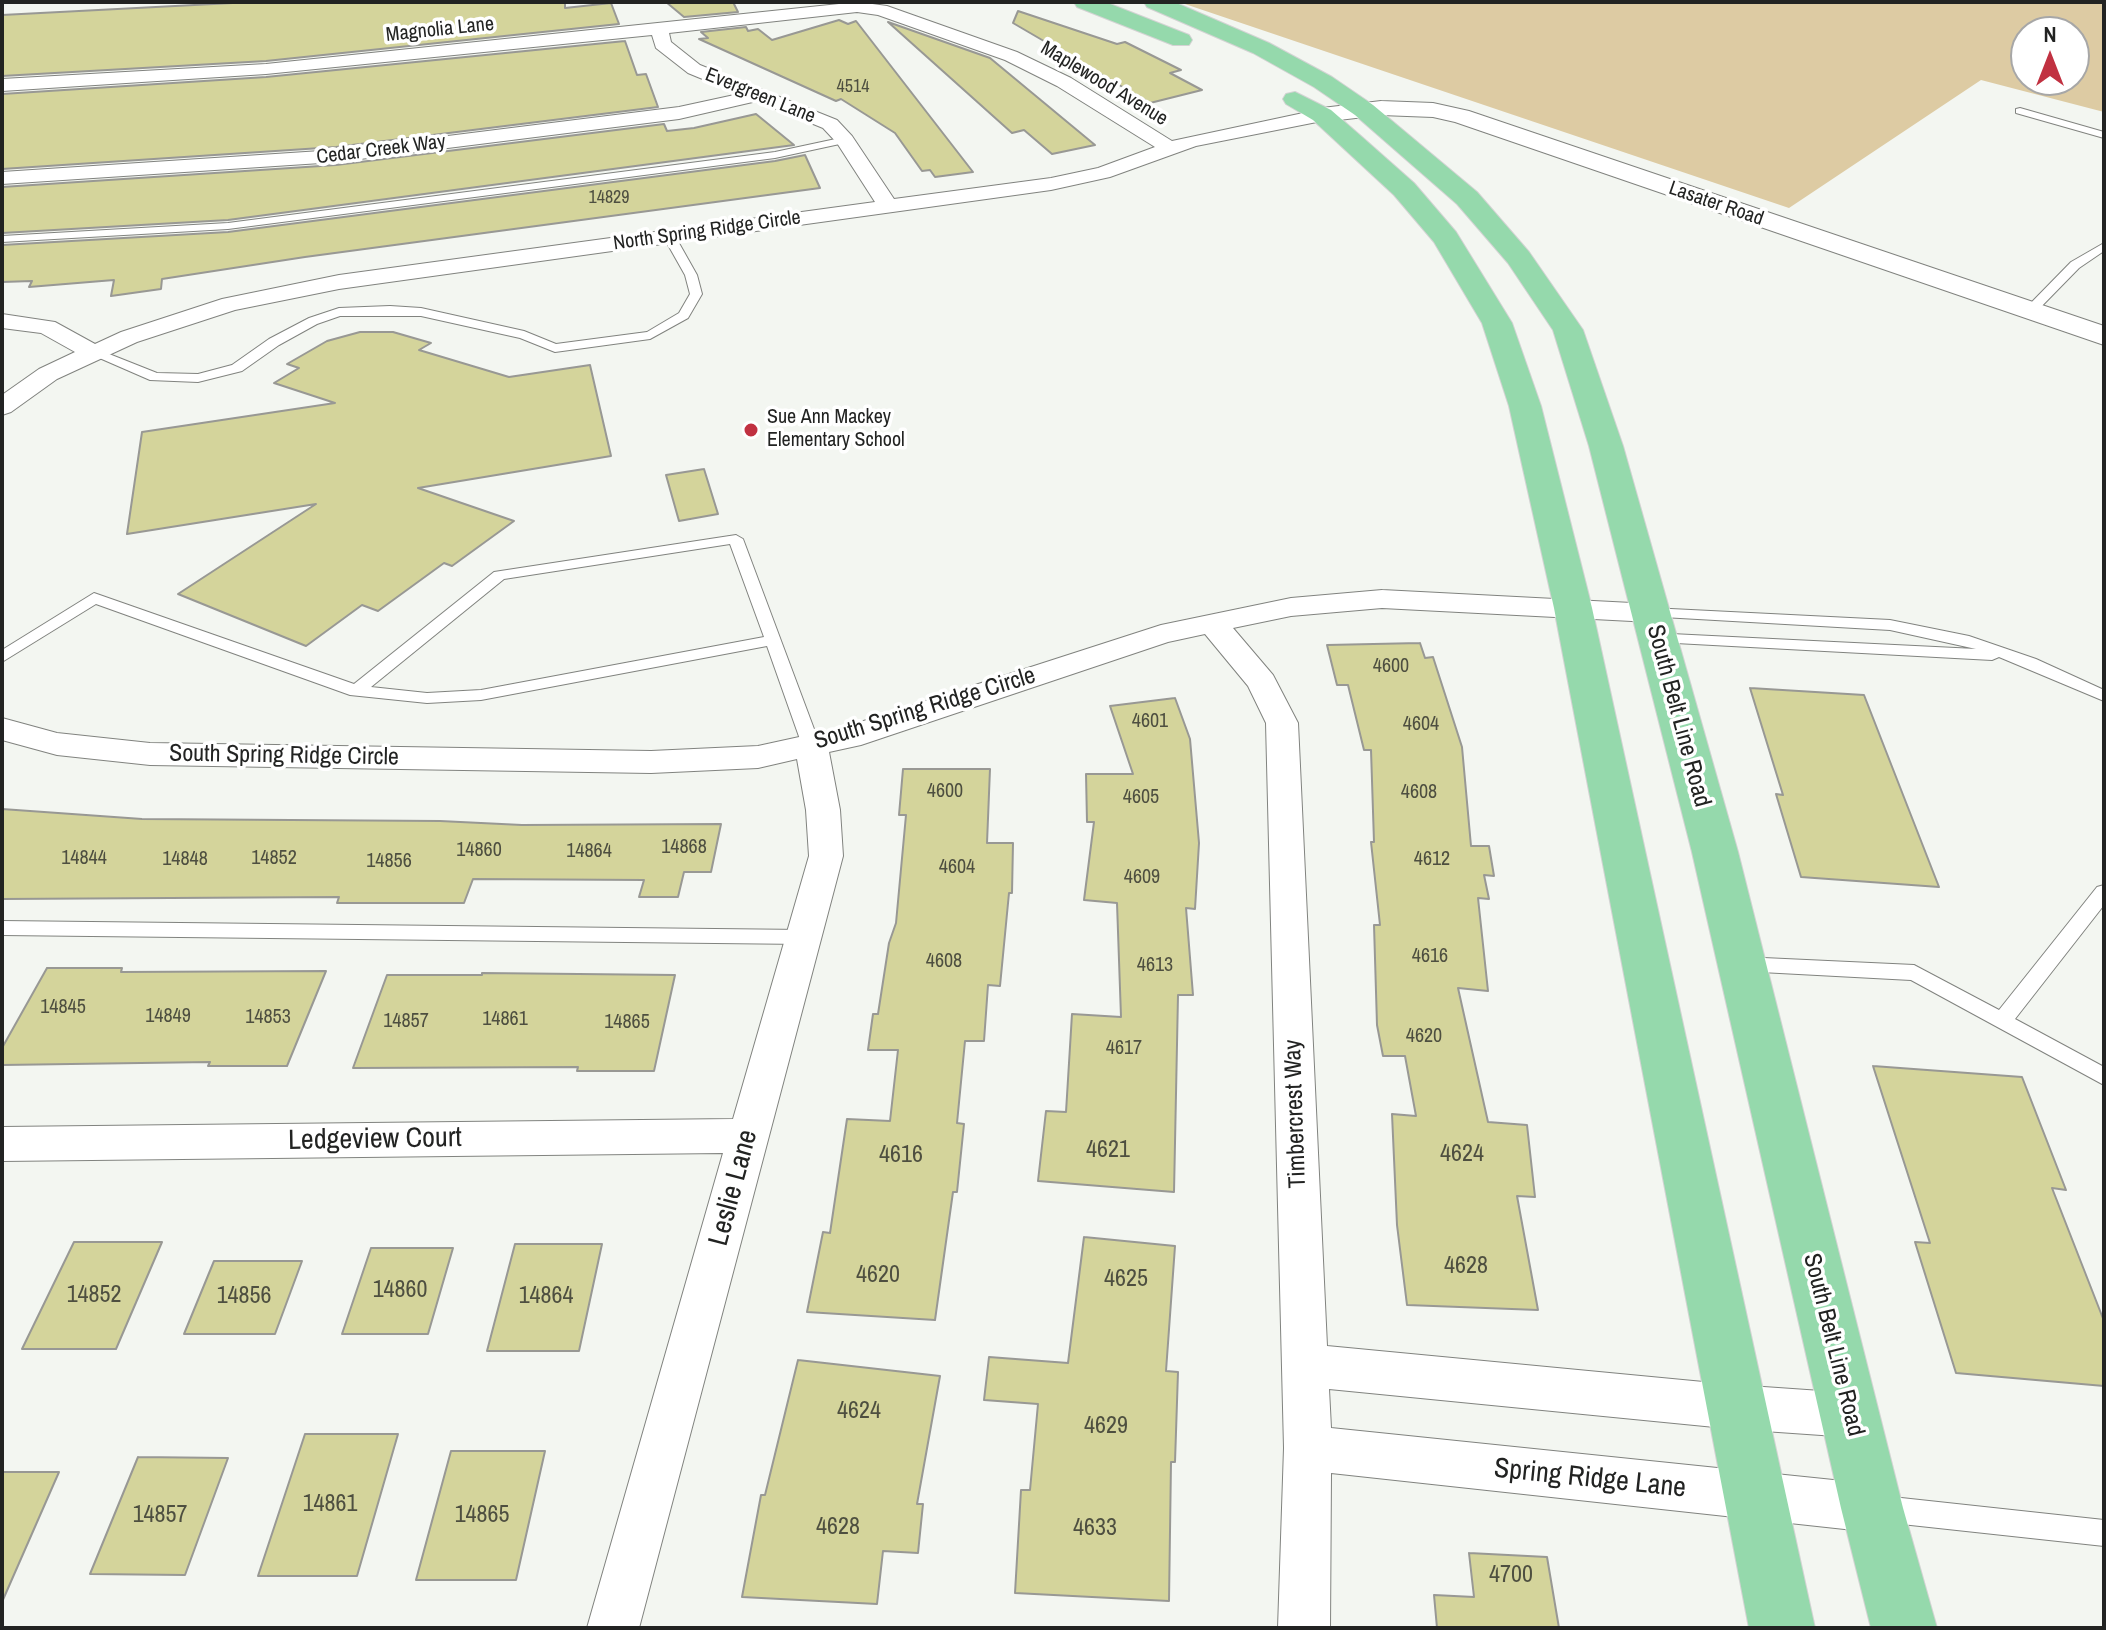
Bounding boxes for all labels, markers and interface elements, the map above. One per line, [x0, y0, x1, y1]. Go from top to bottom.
street label: Magnolia Lane [385, 12, 495, 48]
north arrow [2010, 16, 2090, 96]
text: N [2043, 19, 2057, 49]
street label: Maplewood Avenue [1036, 37, 1172, 131]
street label: Evergreen Lane [701, 63, 819, 129]
house number: 4514 [837, 76, 869, 98]
street label: Cedar Creek Way [315, 130, 447, 170]
street label: Lasater Road [1666, 177, 1766, 231]
house number: 14829 [588, 187, 630, 209]
street label: North Spring Ridge Circle [612, 206, 802, 256]
place label: Sue Ann Mackey Elementary School [767, 406, 905, 453]
marker: Sue Ann Mackey Elementary School [742, 421, 760, 439]
street label: South Belt Line Road [1640, 622, 1716, 810]
house number: 4600 [1373, 655, 1409, 679]
street label: South Spring Ridge Circle [811, 662, 1039, 756]
house number: 4601 [1132, 710, 1168, 734]
house number: 4604 [1403, 713, 1439, 737]
street label: South Spring Ridge Circle [169, 740, 399, 772]
house number: 4600 [927, 780, 963, 804]
house number: 4608 [1401, 781, 1437, 805]
house number: 4605 [1123, 786, 1159, 810]
house number: 14868 [661, 836, 707, 860]
house number: 14860 [456, 839, 502, 863]
house number: 14864 [566, 840, 612, 864]
house number: 14844 [61, 847, 107, 871]
house number: 14852 [251, 847, 297, 871]
house number: 14848 [162, 848, 208, 872]
house number: 4612 [1414, 848, 1450, 872]
house number: 14856 [366, 850, 412, 874]
house number: 4604 [939, 856, 975, 880]
house number: 4609 [1124, 866, 1160, 890]
house number: 4616 [1412, 945, 1448, 969]
house number: 4608 [926, 950, 962, 974]
house number: 4613 [1137, 954, 1173, 978]
house number: 14845 [40, 996, 86, 1020]
house number: 14849 [145, 1005, 191, 1029]
house number: 14853 [245, 1006, 291, 1030]
house number: 14861 [482, 1008, 528, 1032]
house number: 14857 [383, 1010, 429, 1034]
house number: 14865 [604, 1011, 650, 1035]
house number: 4620 [1406, 1025, 1442, 1049]
house number: 4617 [1106, 1037, 1142, 1061]
street label: Timbercrest Way [1279, 1039, 1313, 1189]
street label: Ledgeview Court [288, 1122, 462, 1158]
street label: Leslie Lane [702, 1126, 766, 1250]
house number: 4621 [1086, 1137, 1130, 1165]
house number: 4624 [1440, 1141, 1484, 1169]
house number: 4616 [879, 1142, 923, 1170]
street label: South Belt Line Road [1796, 1251, 1870, 1439]
house number: 4628 [1444, 1253, 1488, 1281]
house number: 4620 [856, 1262, 900, 1290]
house number: 4625 [1104, 1266, 1148, 1294]
house number: 14860 [373, 1277, 427, 1305]
house number: 14852 [67, 1282, 121, 1310]
house number: 14856 [217, 1283, 271, 1311]
house number: 14864 [519, 1283, 573, 1311]
house number: 4624 [837, 1398, 881, 1426]
house number: 4629 [1084, 1413, 1128, 1441]
street label: Spring Ridge Lane [1492, 1452, 1688, 1506]
house number: 14861 [303, 1491, 357, 1519]
house number: 14857 [133, 1502, 187, 1530]
house number: 14865 [455, 1502, 509, 1530]
house number: 4628 [816, 1514, 860, 1542]
house number: 4633 [1073, 1515, 1117, 1543]
house number: 4700 [1489, 1562, 1533, 1590]

